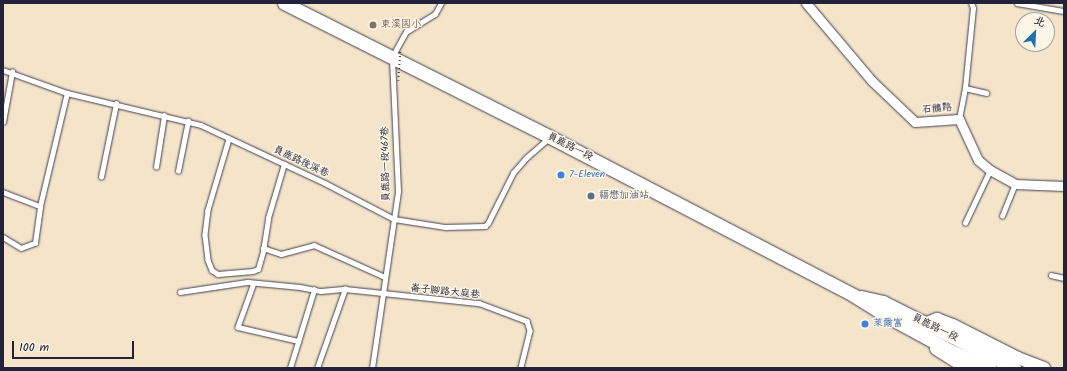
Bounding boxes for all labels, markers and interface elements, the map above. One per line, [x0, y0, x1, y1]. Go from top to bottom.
text: 北 [1031, 11, 1048, 32]
north arrow [1015, 12, 1055, 52]
place label: 東溪國小 [381, 19, 421, 31]
marker: 東溪國小 [368, 20, 378, 30]
street label: 石鵝路 [922, 102, 952, 116]
street label: 員鹿路一段467巷 [379, 126, 393, 202]
street label: 員鹿路一段 [545, 130, 595, 164]
street label: 員鹿路後溪巷 [271, 144, 331, 180]
place label: 7-Eleven [569, 169, 605, 181]
marker: 7-Eleven [556, 170, 566, 180]
place label: 福懋加油站 [599, 190, 649, 202]
marker: 福懋加油站 [586, 191, 596, 201]
street label: 崙子腳路大庭巷 [410, 282, 480, 302]
street label: 員鹿路一段 [910, 312, 960, 344]
place label: 萊爾富 [873, 318, 903, 330]
marker: 萊爾富 [860, 319, 870, 329]
scale bar [14, 333, 136, 359]
text: 100 m [19, 338, 49, 357]

